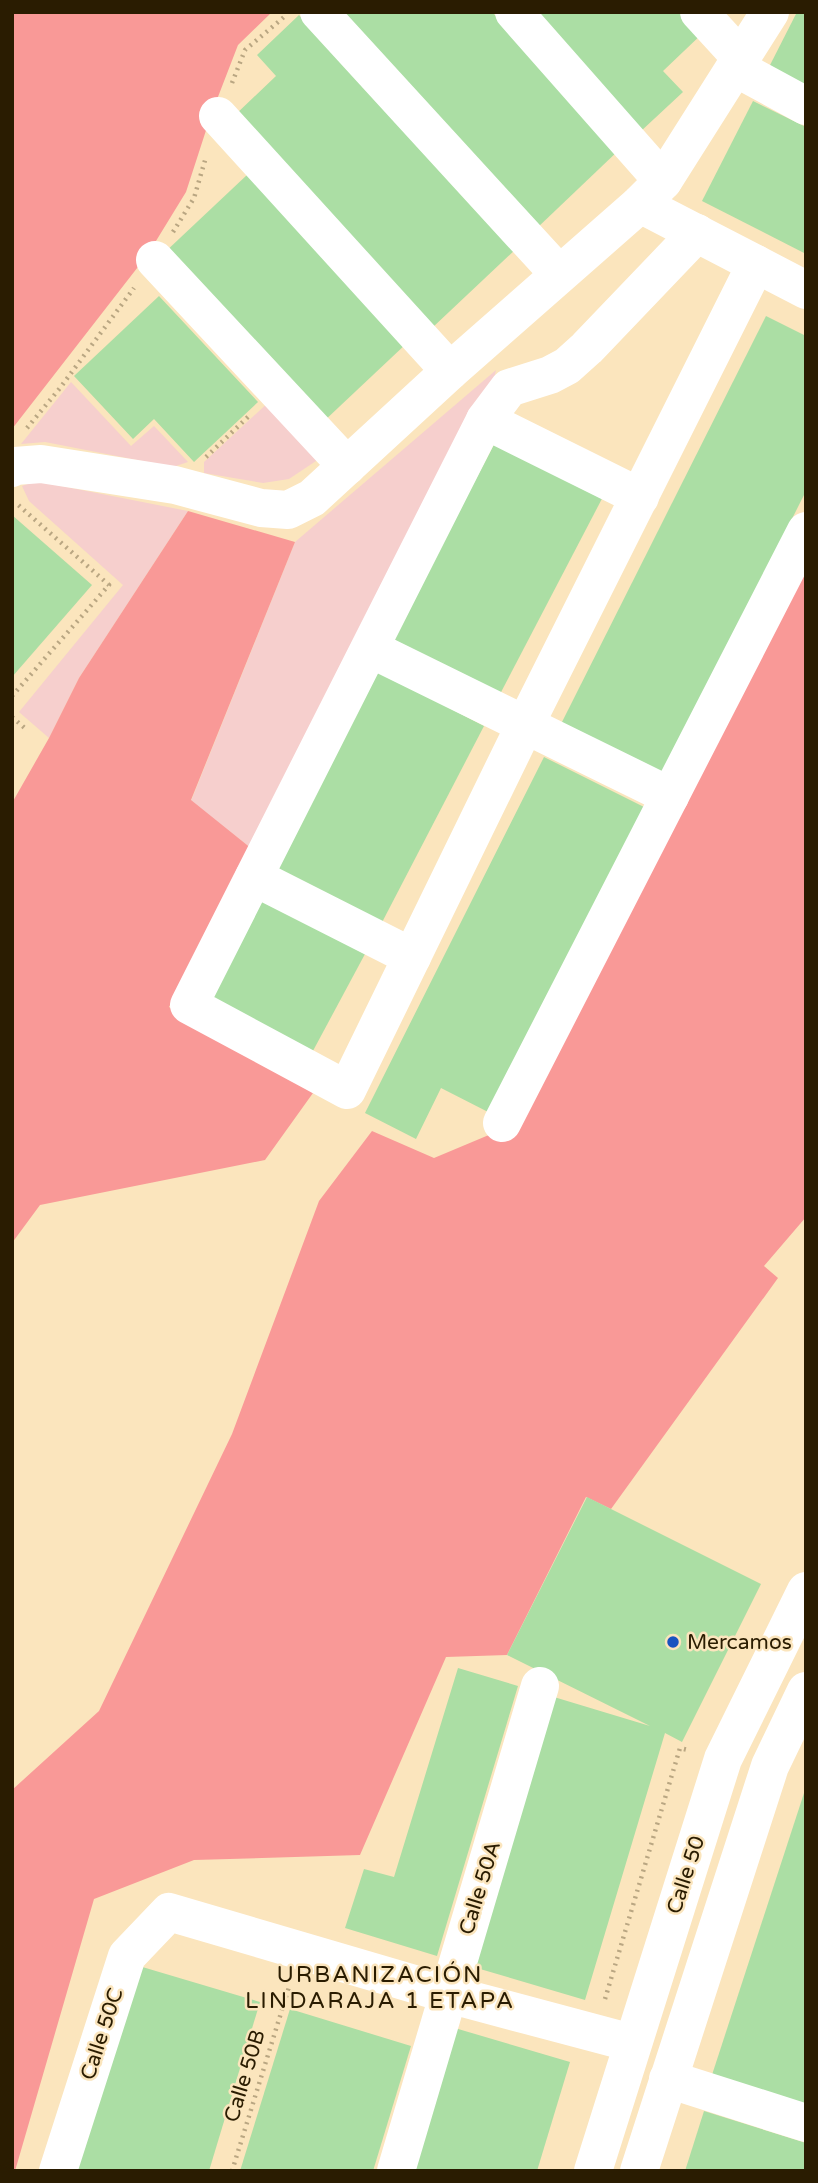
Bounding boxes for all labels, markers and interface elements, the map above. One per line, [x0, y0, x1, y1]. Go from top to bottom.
place label: Mercamos [687, 1630, 792, 1655]
marker: Mercamos [665, 1634, 681, 1650]
street label: Calle 50 [662, 1833, 710, 1917]
street label: Calle 50A [454, 1838, 506, 1938]
district label: URBANIZACIÓN LINDARAJA 1 ETAPA [245, 1961, 515, 2015]
street label: Calle 50C [75, 1985, 129, 2083]
street label: Calle 50B [219, 2027, 271, 2125]

